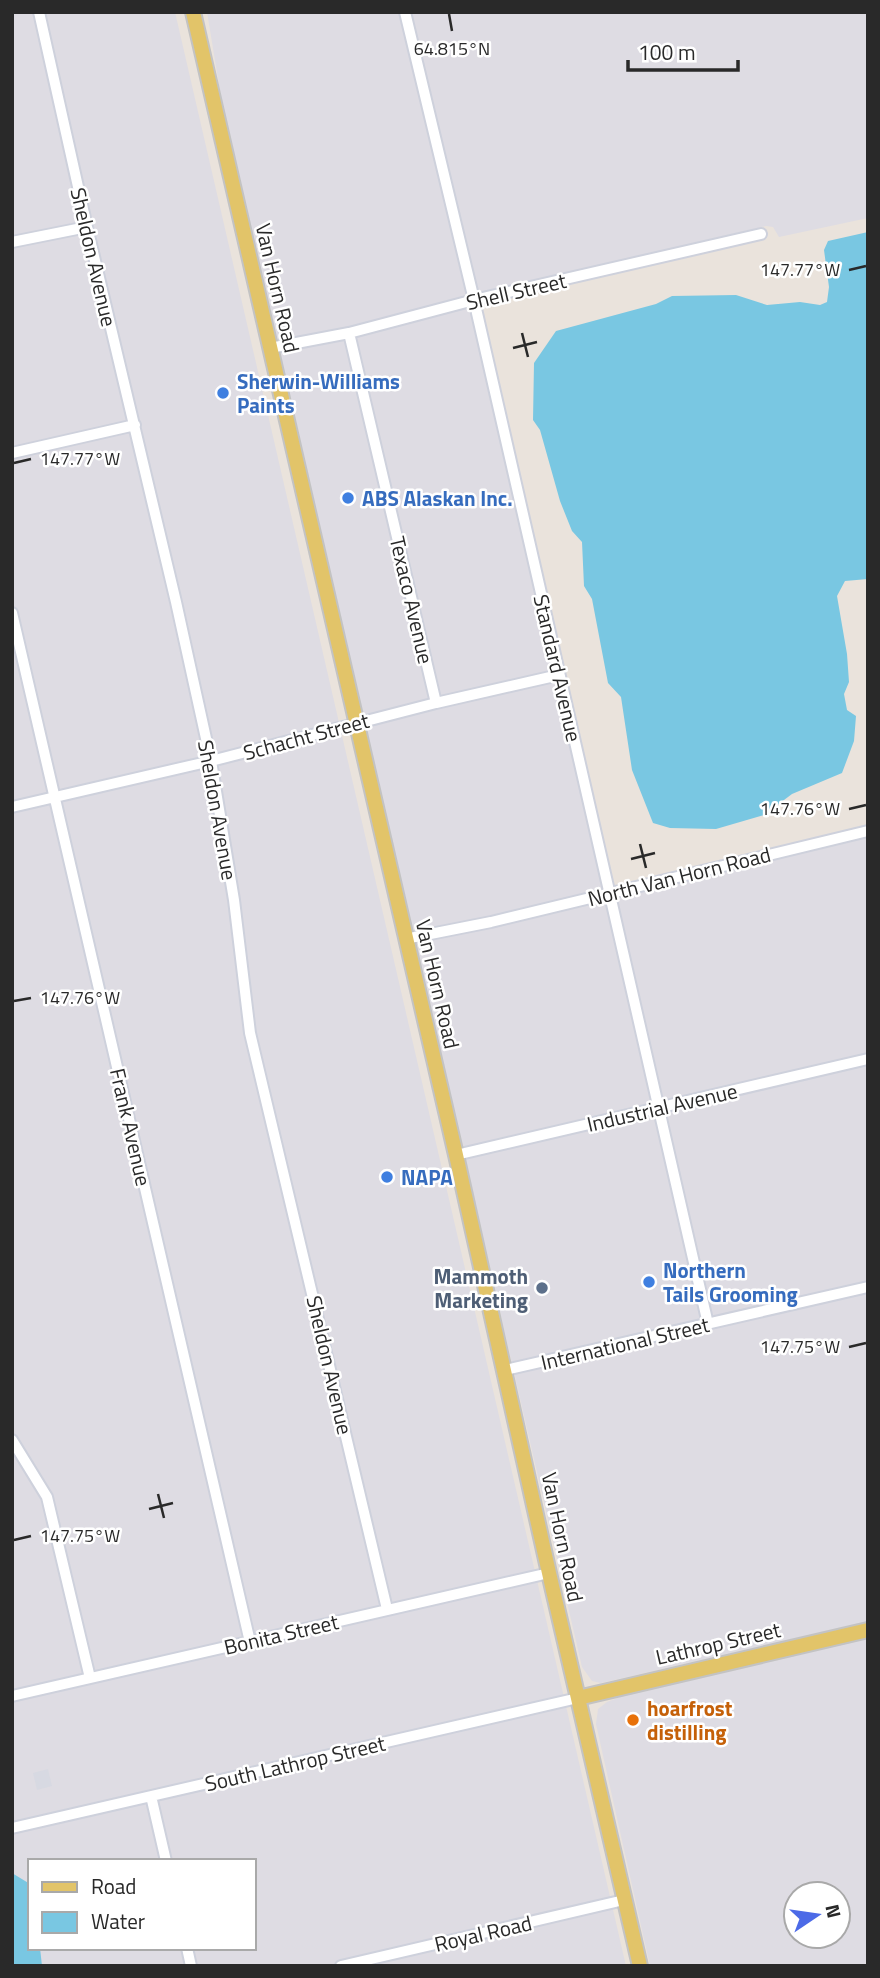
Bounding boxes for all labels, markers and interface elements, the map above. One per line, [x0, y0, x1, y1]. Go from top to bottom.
scale bar [628, 28, 738, 72]
text: 64.815°N [414, 35, 490, 62]
text: 100 m [638, 36, 695, 68]
street label: Sheldon Avenue [62, 184, 126, 330]
street label: Van Horn Road [248, 220, 308, 356]
text: 147.77°W [760, 256, 840, 283]
street label: Shell Street [463, 264, 570, 318]
place label: Sherwin-Williams Paints [237, 365, 400, 421]
marker: Sherwin-Williams Paints [215, 385, 231, 401]
text: 147.77°W [40, 445, 120, 472]
place label: ABS Alaskan Inc. [362, 482, 513, 514]
marker: ABS Alaskan Inc. [340, 490, 356, 506]
street label: Texaco Avenue [382, 533, 442, 667]
street label: Standard Avenue [525, 591, 591, 745]
street label: Schacht Street [240, 704, 373, 768]
street label: Sheldon Avenue [190, 737, 246, 883]
text: 147.76°W [760, 795, 840, 822]
street label: North Van Horn Road [584, 838, 774, 914]
street label: Van Horn Road [408, 916, 468, 1052]
text: 147.76°W [40, 984, 120, 1011]
street label: Frank Avenue [102, 1065, 160, 1189]
street label: Industrial Avenue [584, 1074, 740, 1140]
place label: NAPA [401, 1161, 453, 1193]
marker: NAPA [379, 1169, 395, 1185]
place label: Northern Tails Grooming [663, 1254, 798, 1310]
place label: Mammoth Marketing [434, 1260, 528, 1316]
marker: Northern Tails Grooming [641, 1274, 657, 1290]
marker: Mammoth Marketing [534, 1280, 550, 1296]
street label: Sheldon Avenue [298, 1292, 362, 1438]
street label: International Street [538, 1308, 713, 1378]
text: 147.75°W [760, 1333, 840, 1360]
street label: Van Horn Road [534, 1469, 592, 1605]
text: 147.75°W [40, 1522, 120, 1549]
street label: Bonita Street [221, 1605, 342, 1663]
street label: Lathrop Street [652, 1613, 784, 1673]
place label: hoarfrost distilling [647, 1692, 733, 1748]
marker: hoarfrost distilling [625, 1712, 641, 1728]
street label: South Lathrop Street [202, 1727, 389, 1799]
legend [28, 1859, 256, 1950]
text: Road [91, 1870, 136, 1902]
north arrow [782, 1880, 852, 1950]
text: N [818, 1901, 850, 1921]
text: Water [91, 1905, 145, 1937]
street label: Royal Road [431, 1906, 535, 1960]

